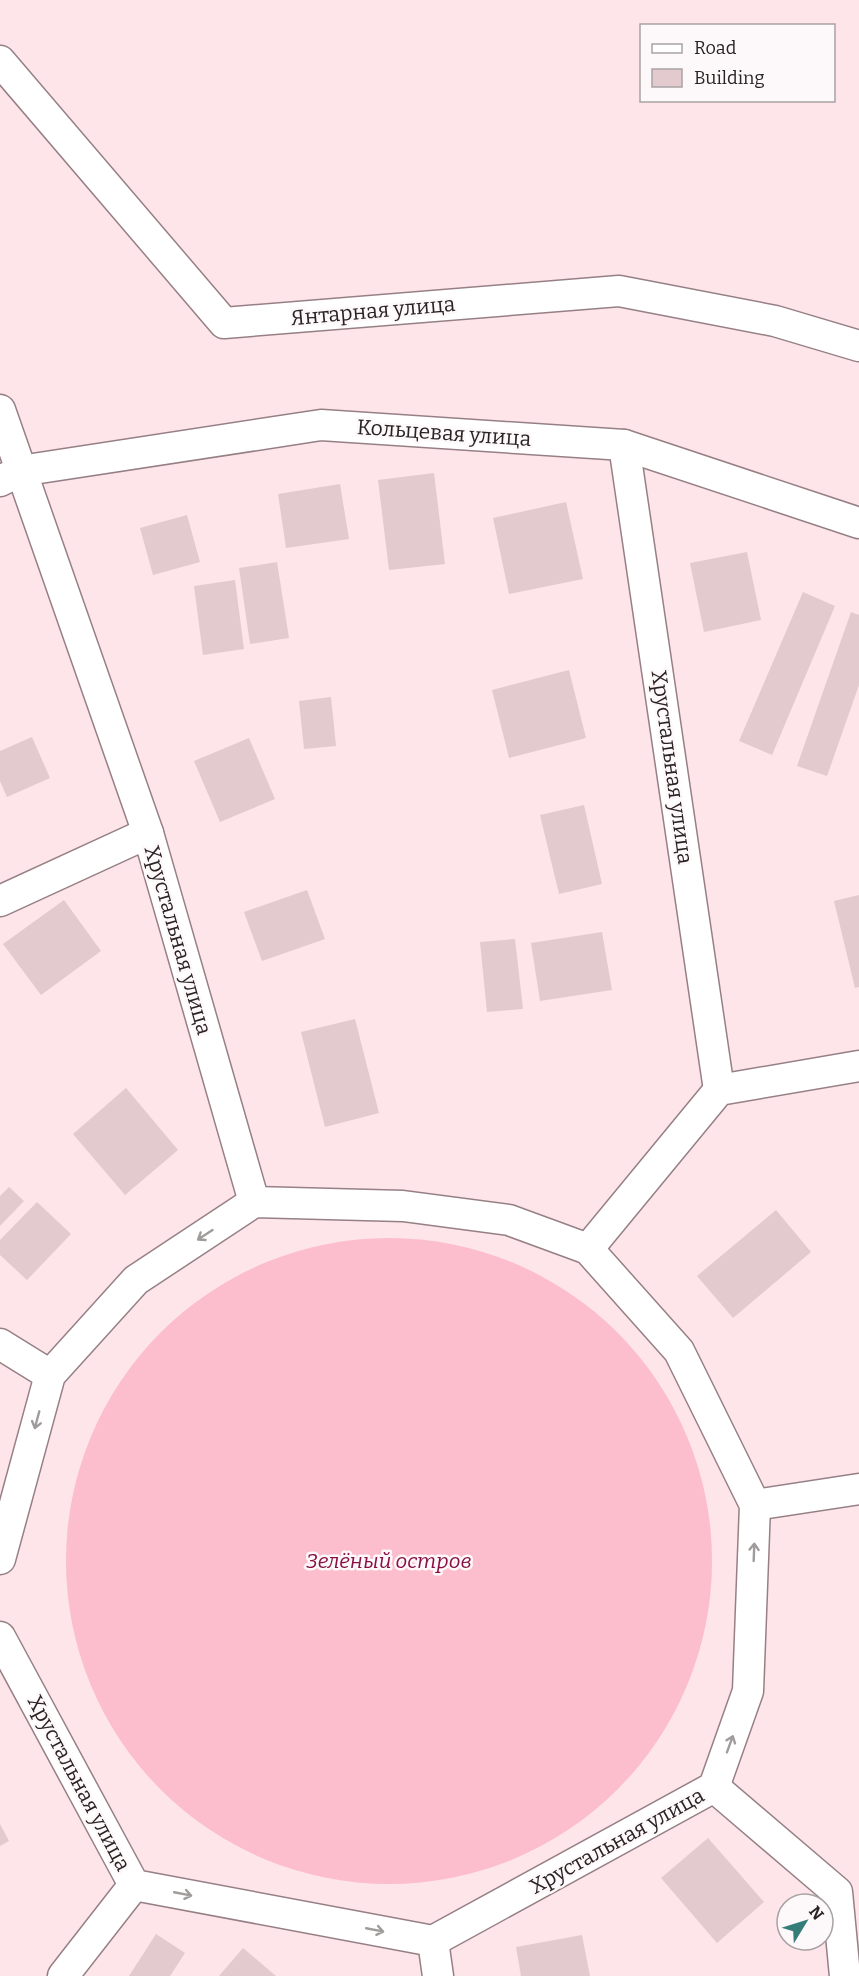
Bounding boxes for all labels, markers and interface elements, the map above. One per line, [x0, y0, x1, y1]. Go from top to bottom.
legend [640, 24, 835, 102]
text: Road [694, 37, 737, 59]
text: Building [694, 67, 765, 89]
street label: Янтарная улица [290, 291, 457, 331]
street label: Кольцевая улица [356, 414, 533, 452]
street label: Хрустальная улица [646, 668, 699, 866]
street label: Хрустальная улица [139, 842, 218, 1038]
one-way arrow [197, 1229, 214, 1241]
one-way arrow [31, 1410, 43, 1429]
one-way arrow [748, 1543, 759, 1563]
park label: Зелёный остров [306, 1548, 472, 1574]
street label: Хрустальная улица [22, 1691, 137, 1876]
one-way arrow [725, 1735, 736, 1754]
street label: Хрустальная улица [525, 1782, 709, 1900]
one-way arrow [173, 1889, 192, 1900]
north arrow [775, 1892, 835, 1952]
text: N [805, 1902, 828, 1924]
one-way arrow [364, 1925, 384, 1936]

